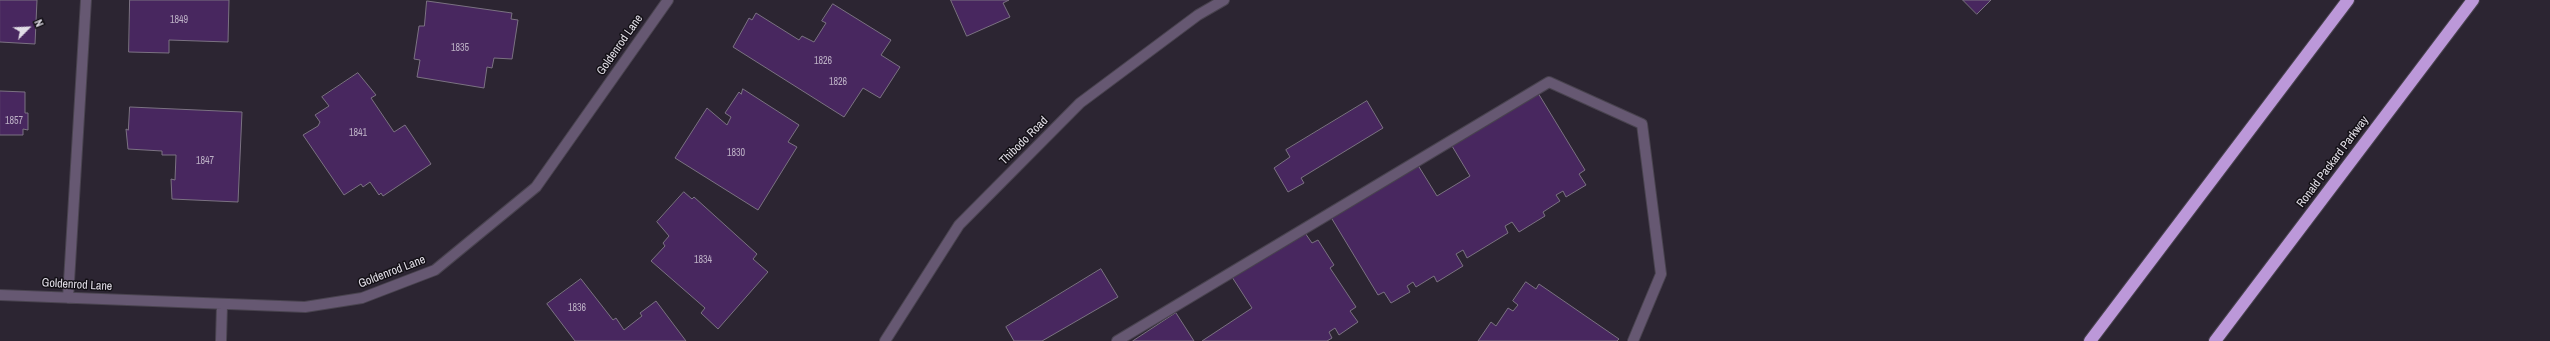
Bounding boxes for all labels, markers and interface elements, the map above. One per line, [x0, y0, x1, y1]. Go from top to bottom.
north arrow [8, 8, 48, 48]
street label: Goldenrod Lane [594, 12, 646, 78]
house number: 1849 [170, 14, 188, 26]
text: N [31, 17, 47, 29]
house number: 1835 [451, 42, 469, 54]
house number: 1826 [814, 55, 832, 67]
house number: 1826 [829, 76, 847, 88]
street label: Thibodo Road [997, 114, 1051, 168]
street label: Ronald Packard Parkway [2294, 114, 2372, 210]
house number: 1857 [5, 115, 23, 127]
house number: 1841 [349, 127, 367, 139]
house number: 1830 [727, 147, 745, 159]
house number: 1847 [196, 155, 214, 167]
street label: Goldenrod Lane [356, 253, 428, 291]
house number: 1834 [694, 254, 712, 266]
street label: Goldenrod Lane [41, 276, 113, 294]
house number: 1836 [568, 302, 586, 314]

